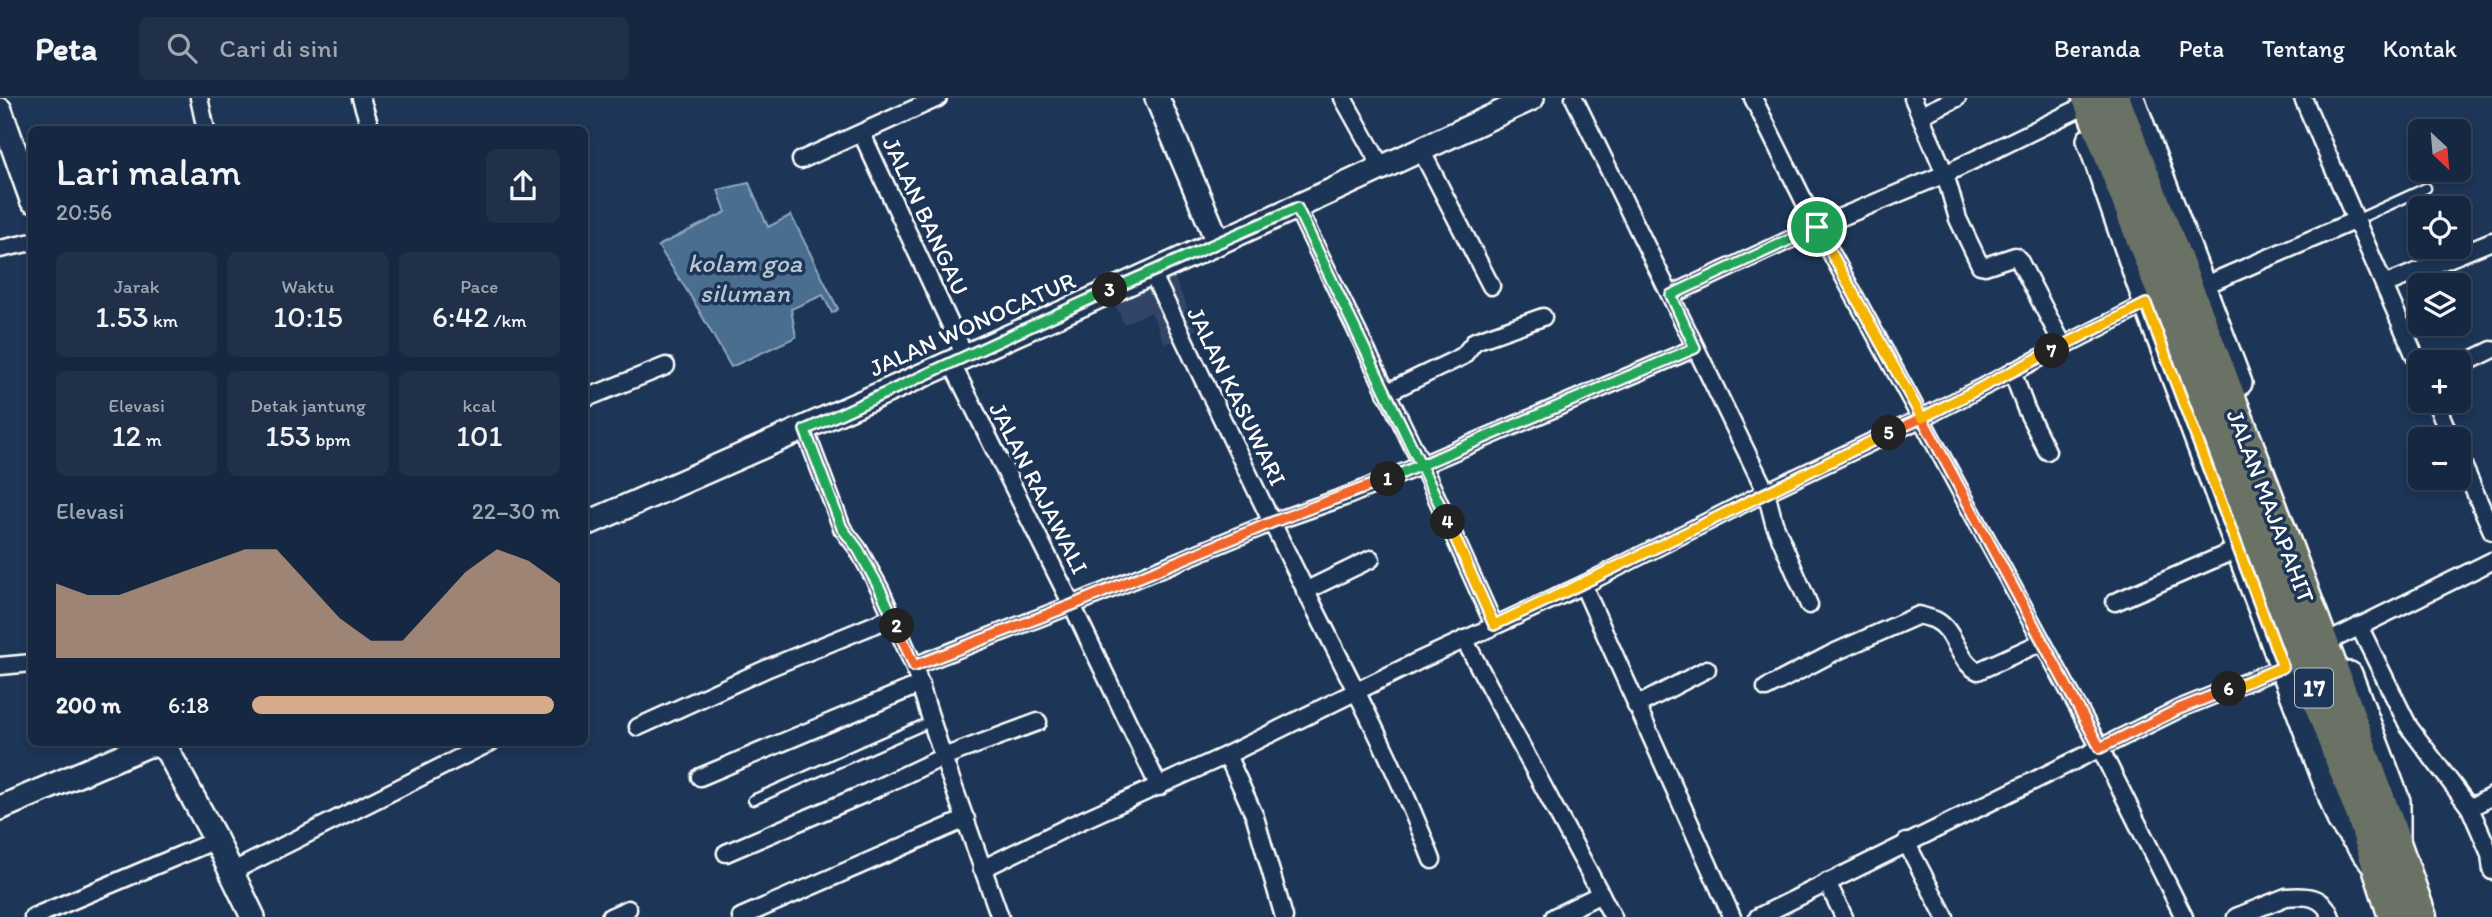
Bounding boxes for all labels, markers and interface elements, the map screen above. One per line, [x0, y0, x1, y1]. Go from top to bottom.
search box [139, 17, 629, 80]
text: Peta [35, 29, 97, 68]
icon: search [163, 29, 201, 67]
text: Cari di sini [219, 32, 338, 64]
text: Beranda [2054, 34, 2141, 63]
text: Peta [2179, 34, 2224, 63]
text: Tentang [2262, 34, 2345, 63]
text: Kontak [2383, 34, 2457, 63]
north arrow [2408, 119, 2471, 182]
map controls [2408, 119, 2471, 490]
street label: JALAN BANGAU [877, 133, 975, 299]
text: Lari malam [56, 149, 241, 195]
button: share [486, 149, 560, 223]
button: locate [2408, 196, 2471, 259]
pin [1787, 197, 1847, 257]
text: 20:56 [56, 198, 112, 226]
icon: arrive [1798, 208, 1836, 246]
water label: kolam goa siluman [688, 247, 803, 309]
street label: JALAN WONOCATUR [865, 266, 1080, 382]
pin: 3 [1092, 272, 1128, 308]
button: layers [2408, 273, 2471, 336]
text: Jarak [114, 275, 159, 298]
text: Waktu [282, 275, 334, 298]
text: Pace [460, 275, 498, 298]
text: 3 [1104, 278, 1115, 301]
text: 1.53 [95, 298, 149, 335]
text: 10:15 [273, 298, 343, 335]
text: 6:42 [432, 298, 489, 335]
street label: JALAN KASUWARI [1181, 302, 1293, 490]
text: km [149, 309, 178, 332]
text: /km [489, 309, 527, 332]
pin: 7 [2035, 334, 2070, 368]
text: 7 [2047, 339, 2056, 362]
button: + [2408, 350, 2471, 413]
text: Elevasi [108, 394, 165, 417]
text: Detak jantung [250, 394, 366, 417]
text: kcal [462, 394, 496, 417]
street label: JALAN RAJAWALI [983, 397, 1095, 579]
street label: JALAN MAJAPAHIT [2221, 405, 2321, 607]
pin: 5 [1871, 416, 1906, 450]
text: 12 [112, 417, 141, 454]
text: 153 [265, 417, 311, 454]
text: 101 [456, 417, 502, 454]
text: 5 [1884, 421, 1893, 444]
button: − [2408, 427, 2471, 490]
text: m [141, 428, 162, 451]
text: bpm [311, 428, 351, 451]
pin: 1 [1370, 462, 1406, 496]
text: 1 [1383, 467, 1392, 490]
text: Elevasi [56, 497, 124, 525]
text: 22–30 m [472, 497, 560, 525]
pin: 4 [1430, 504, 1466, 540]
text: 4 [1442, 510, 1453, 533]
pin: 2 [880, 608, 914, 644]
text: 2 [892, 614, 902, 637]
road number: 17 [2295, 668, 2333, 708]
pin: 6 [2212, 672, 2246, 706]
text: 6 [2223, 677, 2234, 700]
text: 200 m [56, 691, 121, 719]
text: 6:18 [168, 691, 209, 719]

